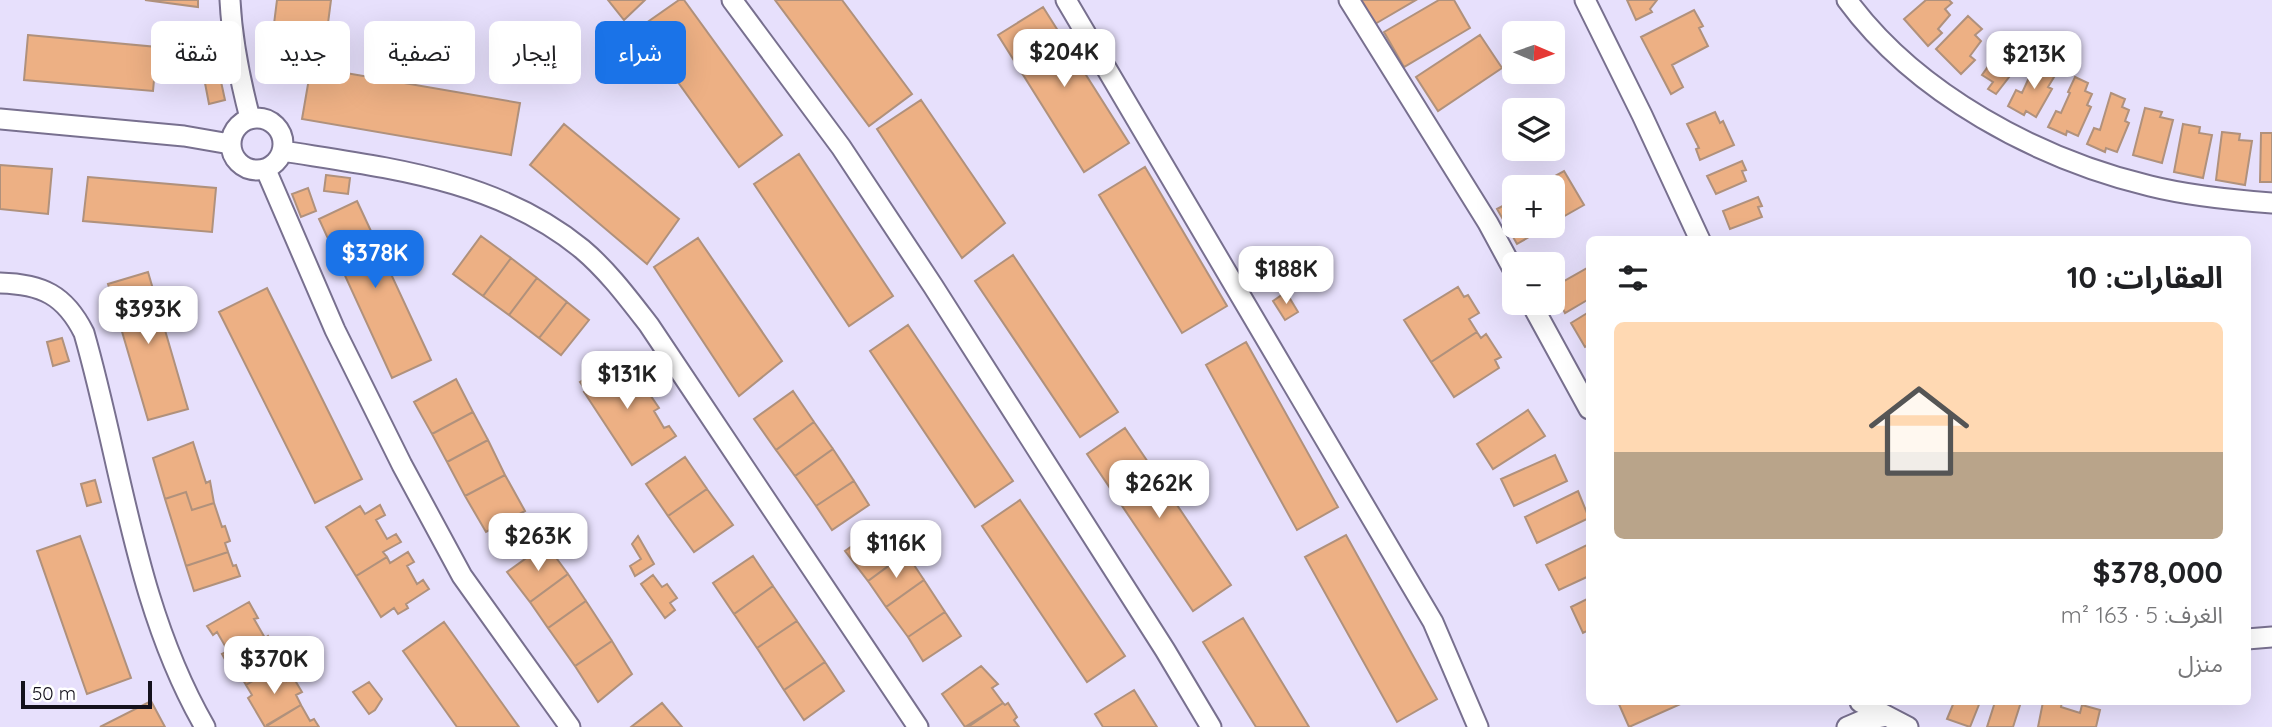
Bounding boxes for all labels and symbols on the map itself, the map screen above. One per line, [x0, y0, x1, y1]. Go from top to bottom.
north arrow [1502, 21, 1564, 84]
pin: $204K [1015, 29, 1113, 89]
pin: $213K [1985, 32, 2083, 91]
pin: $378K [326, 230, 424, 290]
pin: $188K [1237, 246, 1335, 306]
pin: $393K [99, 286, 197, 346]
pin: $131K [578, 352, 676, 411]
pin: $262K [1110, 461, 1208, 520]
pin: $263K [489, 514, 587, 573]
pin: $116K [847, 520, 945, 580]
pin: $370K [225, 636, 323, 696]
scale bar [21, 678, 152, 710]

